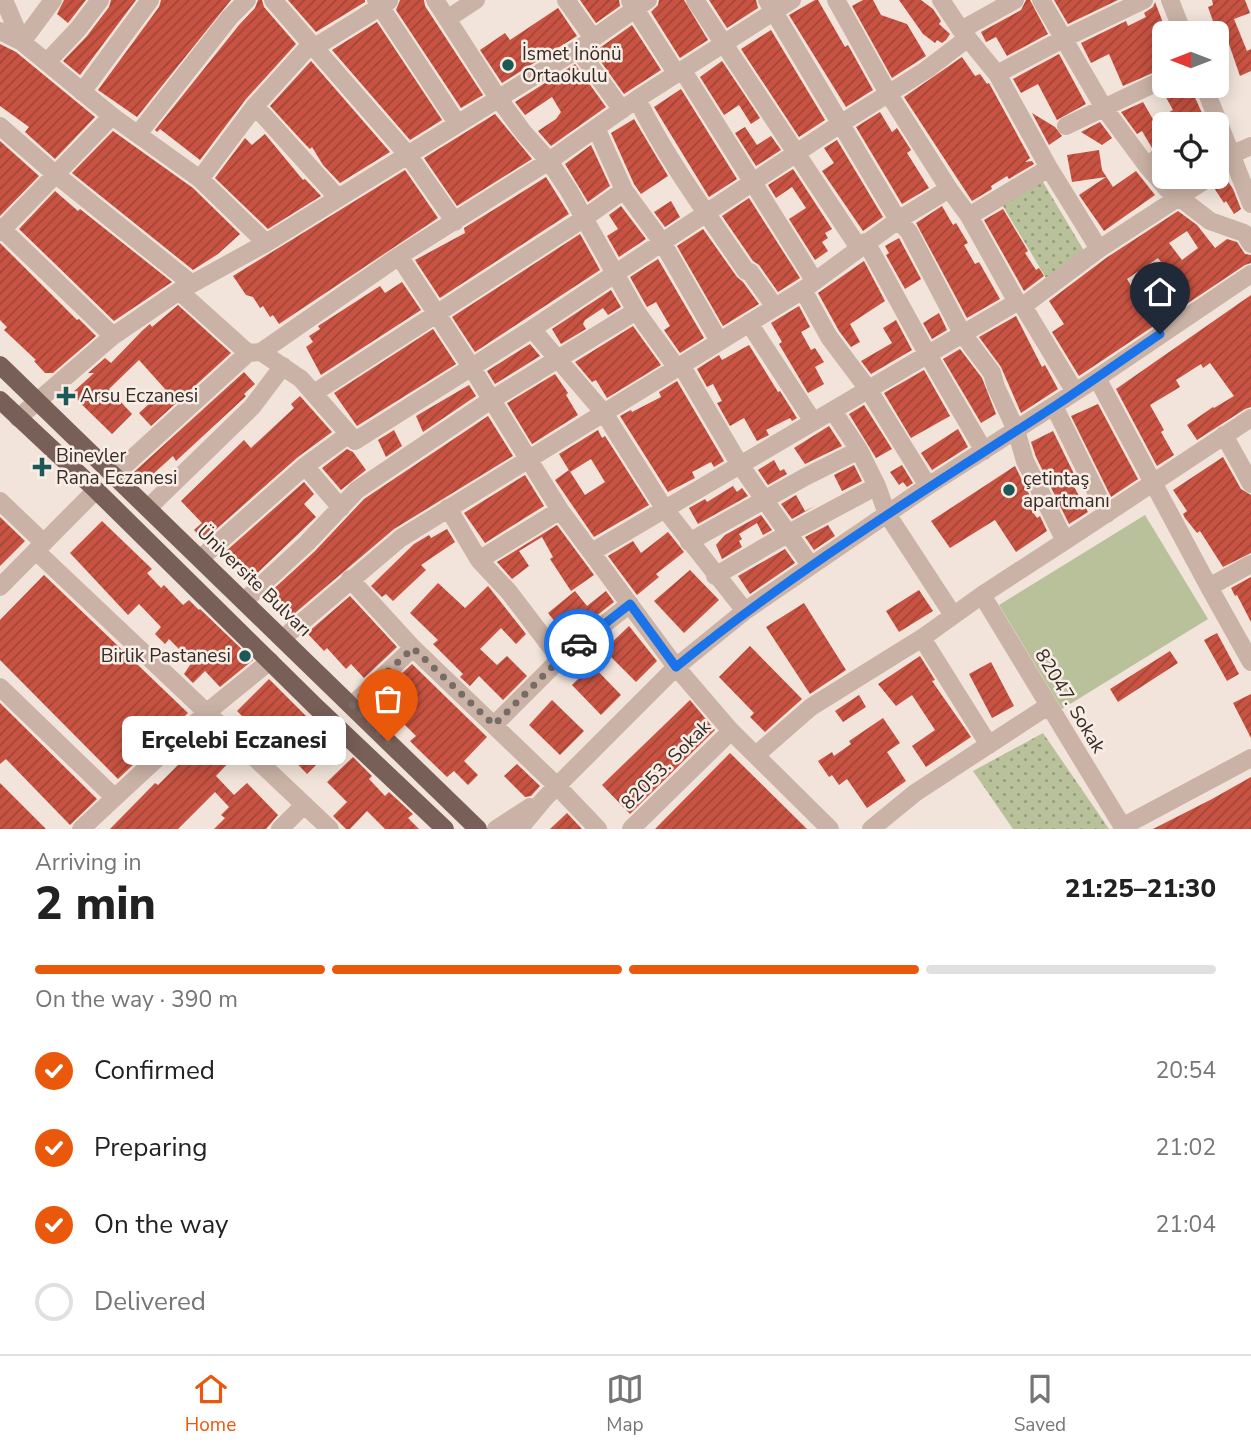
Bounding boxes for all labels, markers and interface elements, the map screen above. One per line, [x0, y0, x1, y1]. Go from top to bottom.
north arrow [1152, 21, 1228, 98]
map controls [1152, 21, 1229, 189]
place label: İsmet İnönü Ortaokulu [522, 41, 622, 89]
marker: İsmet İnönü Ortaokulu [500, 57, 516, 73]
button: locate [1152, 112, 1229, 189]
pin [1130, 262, 1190, 334]
icon: home [1141, 273, 1179, 311]
place label: Arsu Eczanesi [80, 383, 198, 409]
marker: Arsu Eczanesi [58, 388, 74, 404]
place label: Binevler Rana Eczanesi [56, 443, 178, 491]
marker: Binevler Rana Eczanesi [34, 459, 50, 475]
place label: çetintaş apartmanı [1023, 466, 1110, 514]
marker: çetintaş apartmanı [1001, 482, 1017, 498]
street label: Üniversite Bulvarı [191, 519, 317, 643]
courier [544, 609, 614, 679]
icon: car [560, 625, 598, 663]
place label: Birlik Pastanesi [101, 643, 231, 669]
street label: 82047. Sokak [1029, 644, 1112, 758]
marker: Birlik Pastanesi [237, 648, 253, 664]
pin [358, 669, 418, 741]
icon: bag [369, 680, 407, 718]
street label: 82053. Sokak [615, 714, 717, 816]
callout: Erçelebi Eczanesi [122, 716, 346, 766]
text: Erçelebi Eczanesi [141, 725, 327, 756]
text: Arriving in [35, 847, 142, 878]
text: 21:25–21:30 [1065, 871, 1216, 906]
text: 2 min [35, 872, 156, 935]
text: On the way · 390 m [35, 984, 238, 1015]
icon: check [35, 1052, 73, 1090]
text: Confirmed [94, 1053, 215, 1088]
text: 20:54 [1156, 1055, 1216, 1086]
icon: check [35, 1129, 73, 1167]
text: Preparing [94, 1130, 207, 1165]
text: 21:02 [1156, 1132, 1216, 1163]
icon: check [35, 1206, 73, 1244]
text: On the way [94, 1207, 228, 1242]
text: 21:04 [1156, 1209, 1216, 1240]
text: Delivered [94, 1284, 206, 1319]
tab: Home [185, 1370, 236, 1438]
tab: Map [606, 1370, 644, 1438]
tab: Saved [1014, 1370, 1066, 1438]

